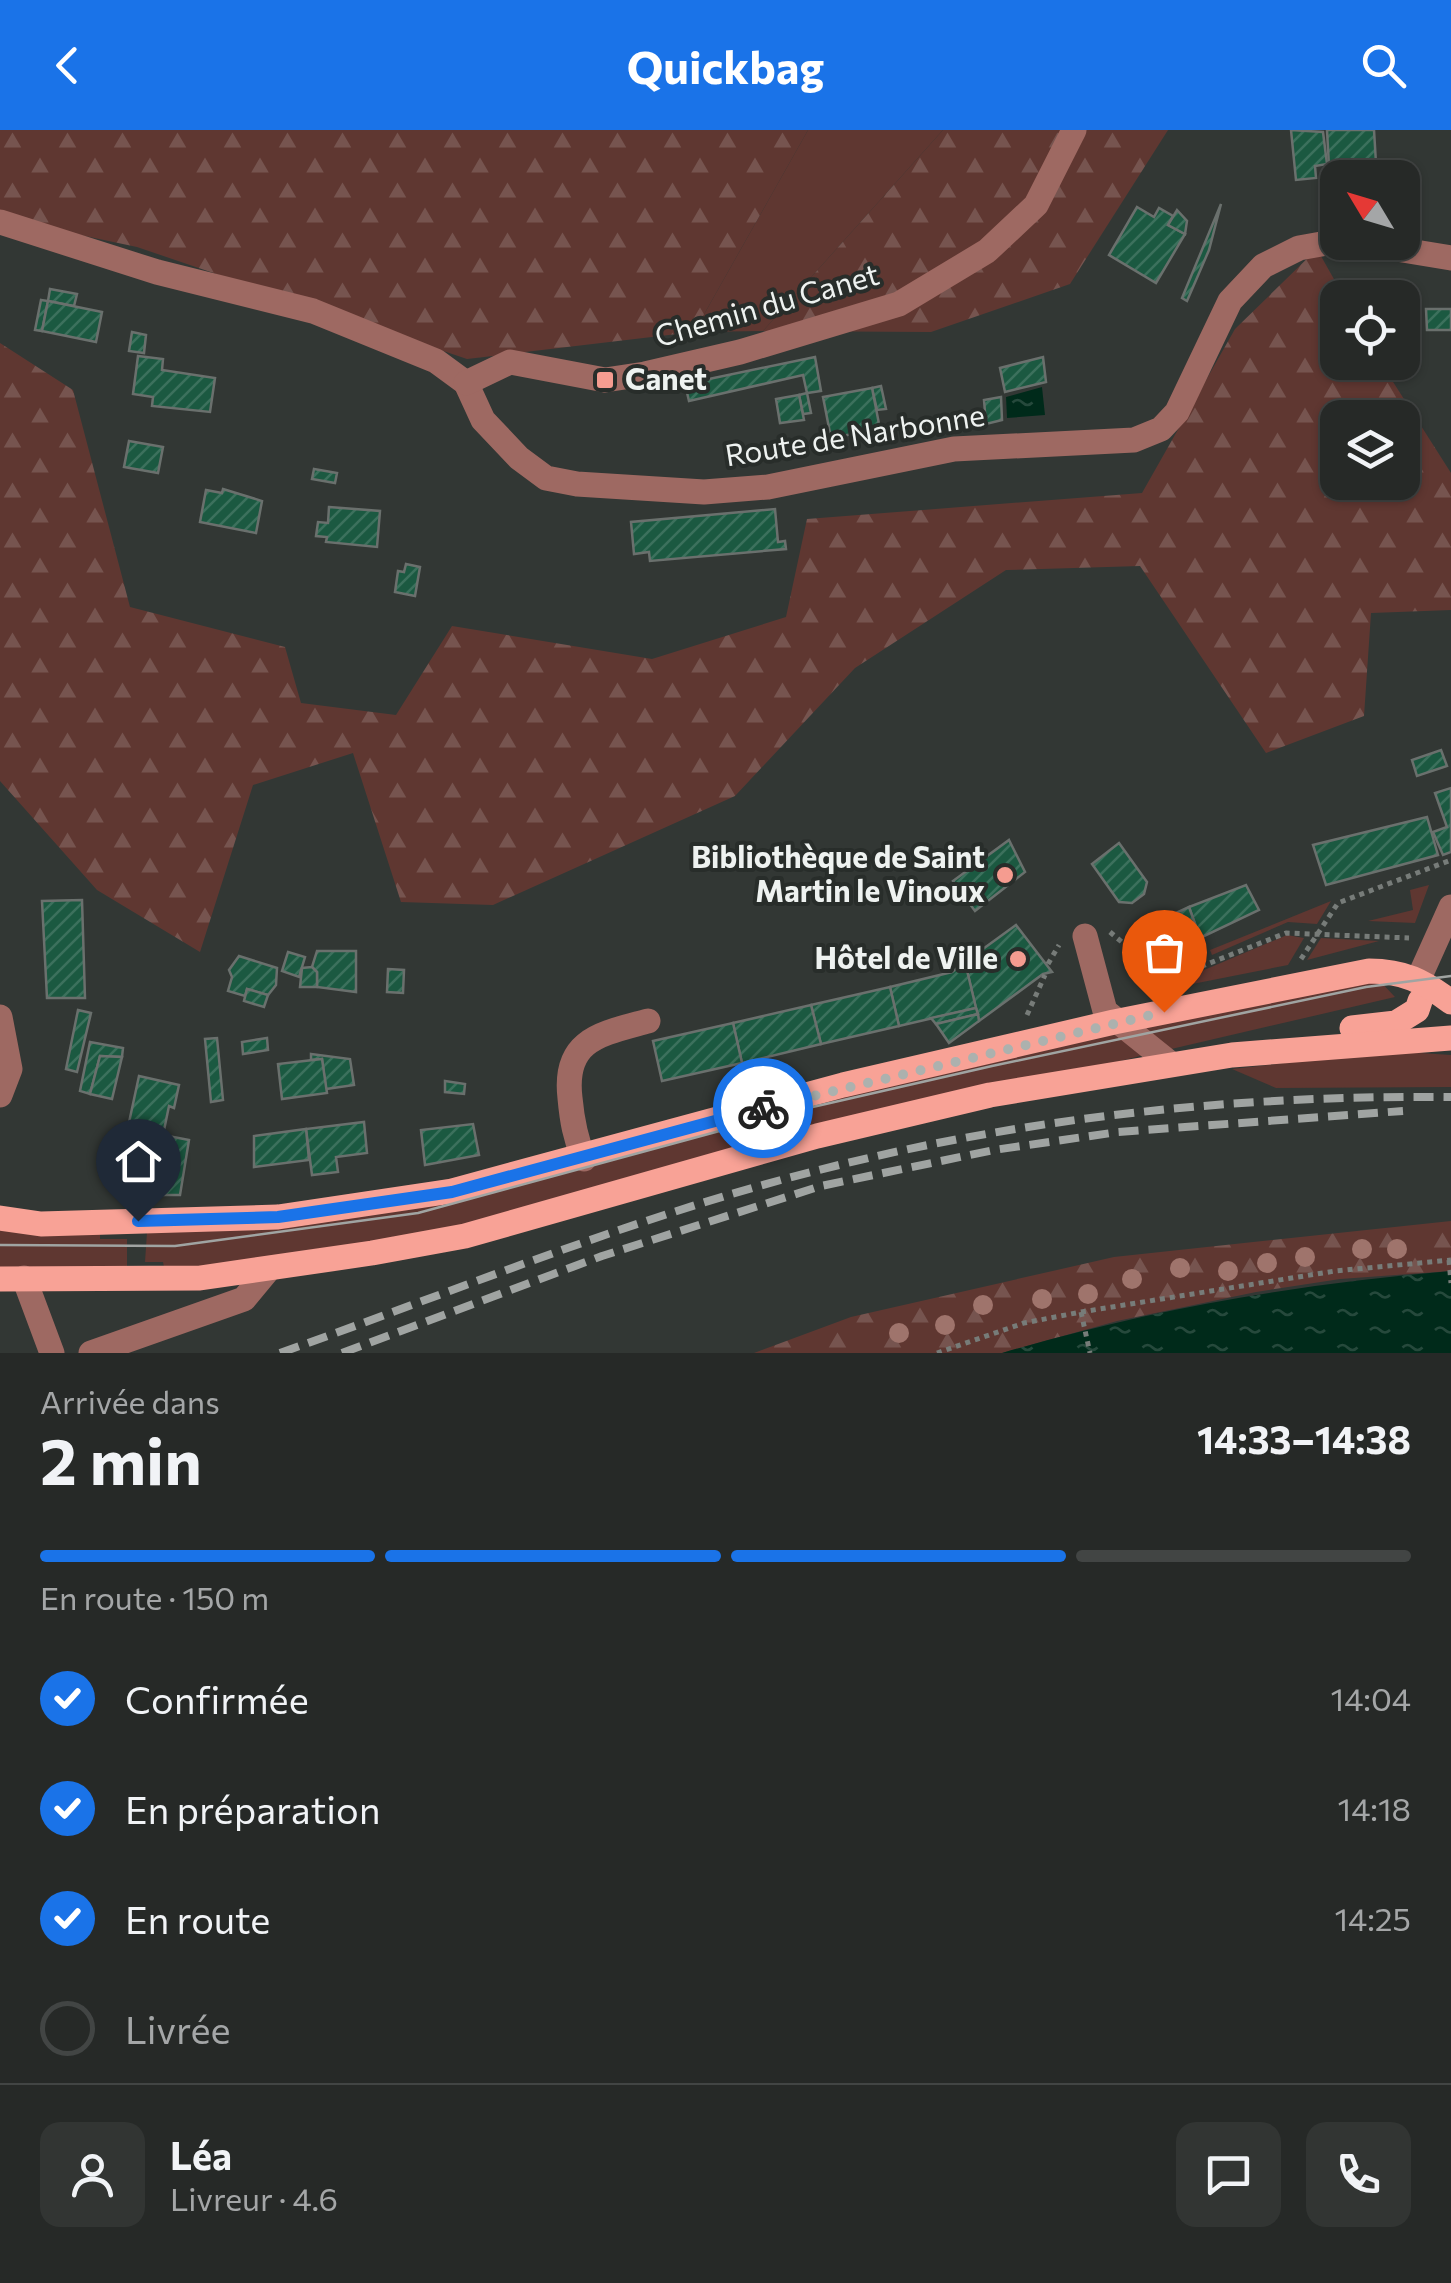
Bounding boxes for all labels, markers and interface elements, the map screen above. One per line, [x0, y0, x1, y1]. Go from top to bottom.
icon: back [40, 38, 95, 93]
text: Quickbag [627, 38, 824, 93]
icon: search [1356, 38, 1411, 93]
north arrow [1320, 160, 1420, 260]
map controls [1320, 160, 1420, 500]
street label: Chemin du Canet [650, 254, 883, 353]
button: locate [1320, 280, 1420, 380]
place label: Canet [625, 359, 707, 396]
marker: Canet [594, 369, 616, 391]
street label: Route de Narbonne [722, 395, 987, 472]
button: layers [1320, 400, 1420, 500]
place label: Bibliothèque de Saint Martin le Vinoux [691, 837, 985, 908]
marker: Bibliothèque de Saint Martin le Vinoux [994, 864, 1016, 886]
pin [1122, 910, 1207, 1013]
icon: bag [1137, 925, 1192, 980]
place label: Hôtel de Ville [815, 938, 998, 975]
marker: Hôtel de Ville [1007, 948, 1029, 970]
courier [713, 1058, 813, 1158]
icon: bike [736, 1081, 791, 1136]
pin [96, 1119, 181, 1222]
icon: home [111, 1134, 166, 1189]
text: Arrivée dans [40, 1381, 220, 1421]
text: 14:33–14:38 [1197, 1415, 1411, 1462]
text: 2 min [40, 1419, 202, 1498]
text: En route · 150 m [40, 1577, 269, 1617]
icon: check [40, 1671, 95, 1726]
text: Confirmée [125, 1675, 309, 1722]
text: 14:04 [1330, 1678, 1411, 1718]
icon: check [40, 1781, 95, 1836]
text: En préparation [125, 1785, 381, 1832]
text: 14:18 [1337, 1788, 1411, 1828]
icon: check [40, 1891, 95, 1946]
text: En route [125, 1895, 270, 1942]
text: 14:25 [1334, 1898, 1411, 1938]
text: Livrée [125, 2005, 231, 2052]
button: person [40, 2122, 145, 2227]
button: chat [1176, 2122, 1281, 2227]
button: phone [1306, 2122, 1411, 2227]
text: Léa [170, 2131, 232, 2178]
text: Livreur · 4.6 [170, 2178, 338, 2218]

